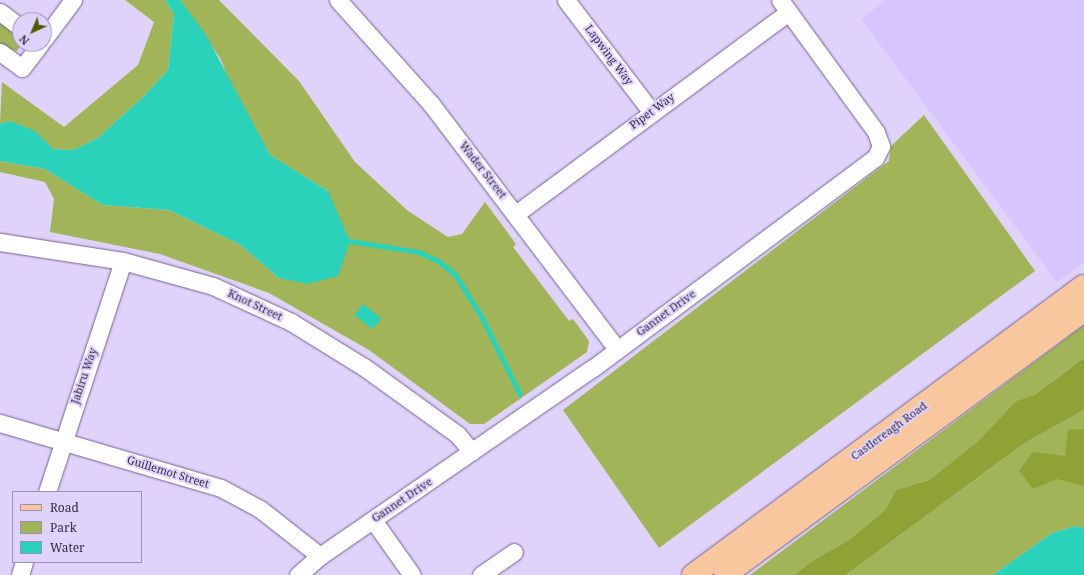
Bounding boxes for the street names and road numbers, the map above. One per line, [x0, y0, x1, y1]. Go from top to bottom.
street label: Lapwing Way [582, 22, 636, 88]
street label: Pipet Way [627, 90, 677, 132]
street label: Wader Street [457, 139, 509, 201]
street label: Knot Street [226, 287, 284, 323]
street label: Gannet Drive [634, 287, 698, 339]
street label: Jabiru Way [68, 346, 100, 406]
street label: Castlereagh Road [848, 399, 930, 463]
street label: Guillemot Street [125, 453, 211, 491]
street label: Gannet Drive [369, 475, 435, 525]

